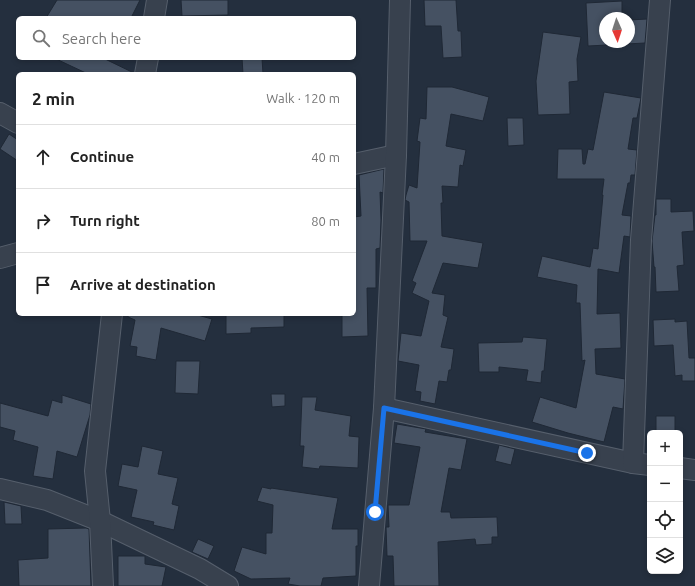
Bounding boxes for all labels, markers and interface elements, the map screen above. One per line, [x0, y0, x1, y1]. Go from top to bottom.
north arrow [599, 12, 635, 48]
search box [16, 16, 356, 60]
icon: search [30, 27, 52, 49]
text: Search here [62, 30, 141, 47]
text: 2 min [32, 89, 75, 108]
text: Walk · 120 m [266, 91, 340, 105]
icon: ahead [32, 146, 54, 168]
text: Continue [70, 148, 134, 165]
text: 40 m [311, 150, 340, 164]
icon: right [32, 210, 54, 232]
text: Turn right [70, 212, 140, 229]
text: 80 m [311, 214, 340, 228]
icon: arrive [32, 274, 54, 296]
text: Arrive at destination [70, 276, 216, 293]
map controls [647, 430, 683, 574]
button: + [647, 430, 683, 466]
route end [578, 444, 596, 462]
button: − [647, 466, 683, 502]
button: locate [647, 502, 683, 538]
route start [366, 503, 384, 521]
button: layers [647, 538, 683, 574]

